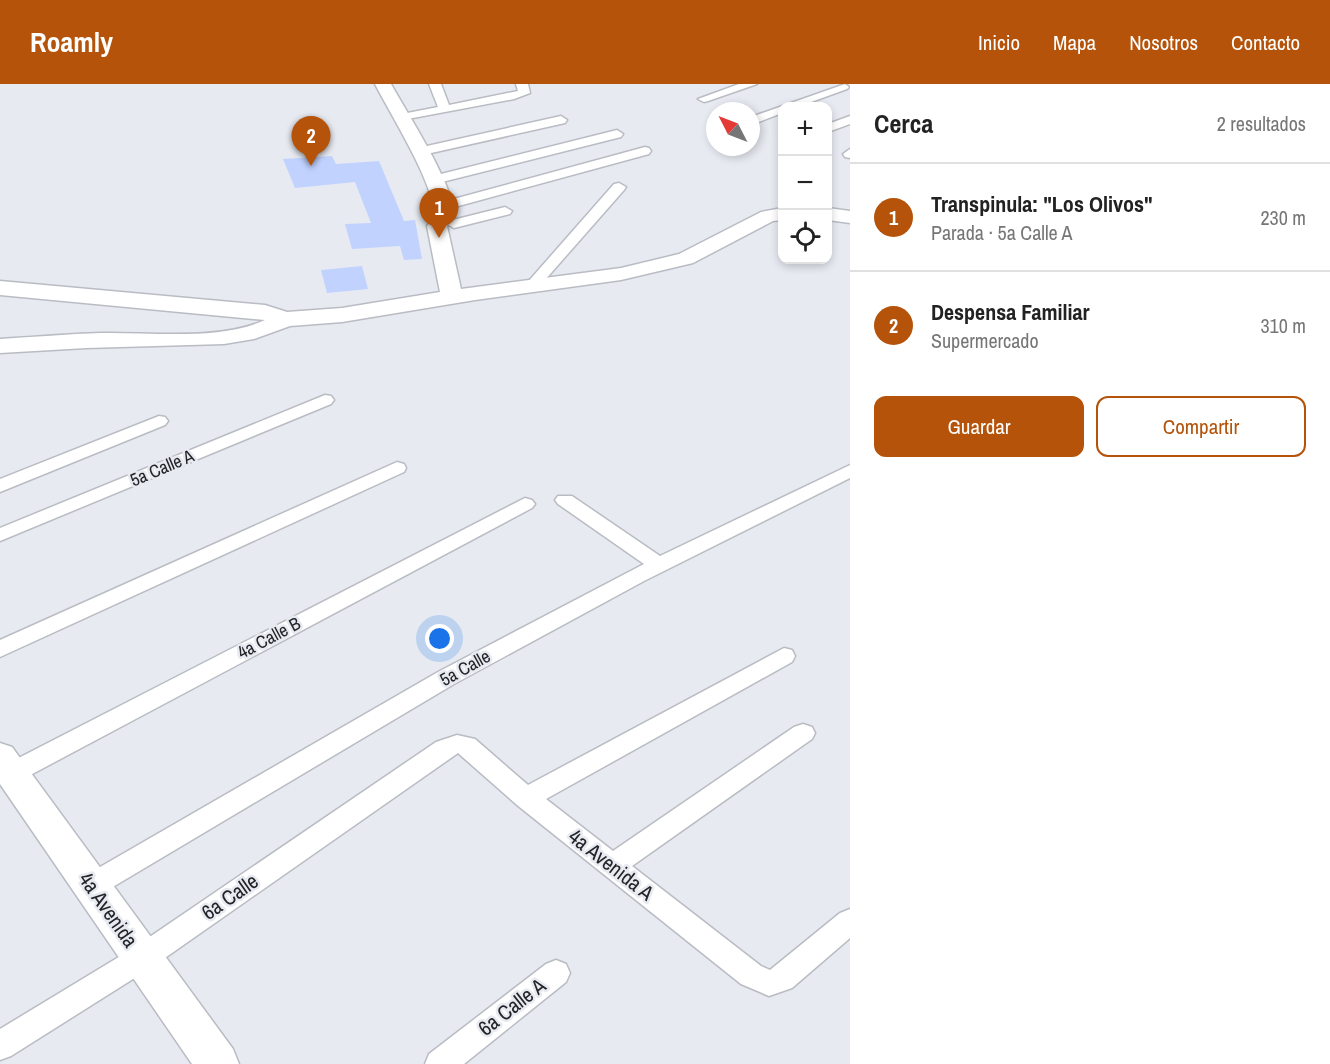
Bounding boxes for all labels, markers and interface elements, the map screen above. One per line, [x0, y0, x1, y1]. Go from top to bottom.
text: Roamly [30, 23, 113, 61]
text: Inicio [978, 28, 1020, 57]
text: Mapa [1053, 28, 1096, 57]
text: Nosotros [1129, 28, 1198, 57]
text: Contacto [1231, 28, 1300, 57]
north arrow [706, 102, 760, 156]
map controls [778, 102, 832, 264]
button: + [778, 102, 832, 156]
text: Cerca [874, 106, 933, 141]
text: 2 resultados [1217, 110, 1306, 137]
pin: 2 [292, 116, 330, 166]
button: − [778, 156, 832, 210]
pin: 1 [420, 188, 458, 238]
text: Transpinula: "Los Olivos" [931, 189, 1153, 219]
text: 1 [889, 204, 898, 231]
text: 230 m [1260, 204, 1306, 231]
button: locate [778, 210, 832, 264]
text: Parada · 5a Calle A [931, 219, 1072, 246]
text: Despensa Familiar [931, 297, 1090, 327]
text: 2 [889, 312, 898, 339]
text: 310 m [1260, 312, 1306, 339]
text: Supermercado [931, 327, 1039, 354]
button: Guardar [874, 396, 1084, 457]
button: Compartir [1096, 396, 1306, 457]
street label: 5a Calle A [126, 443, 198, 492]
street label: 4a Calle B [233, 610, 305, 665]
your location [425, 624, 454, 653]
street label: 5a Calle [435, 644, 495, 692]
street label: 4a Avenida A [562, 822, 661, 908]
street label: 4a Avenida [72, 866, 145, 954]
street label: 6a Calle [196, 867, 264, 927]
street label: 6a Calle A [472, 971, 552, 1042]

